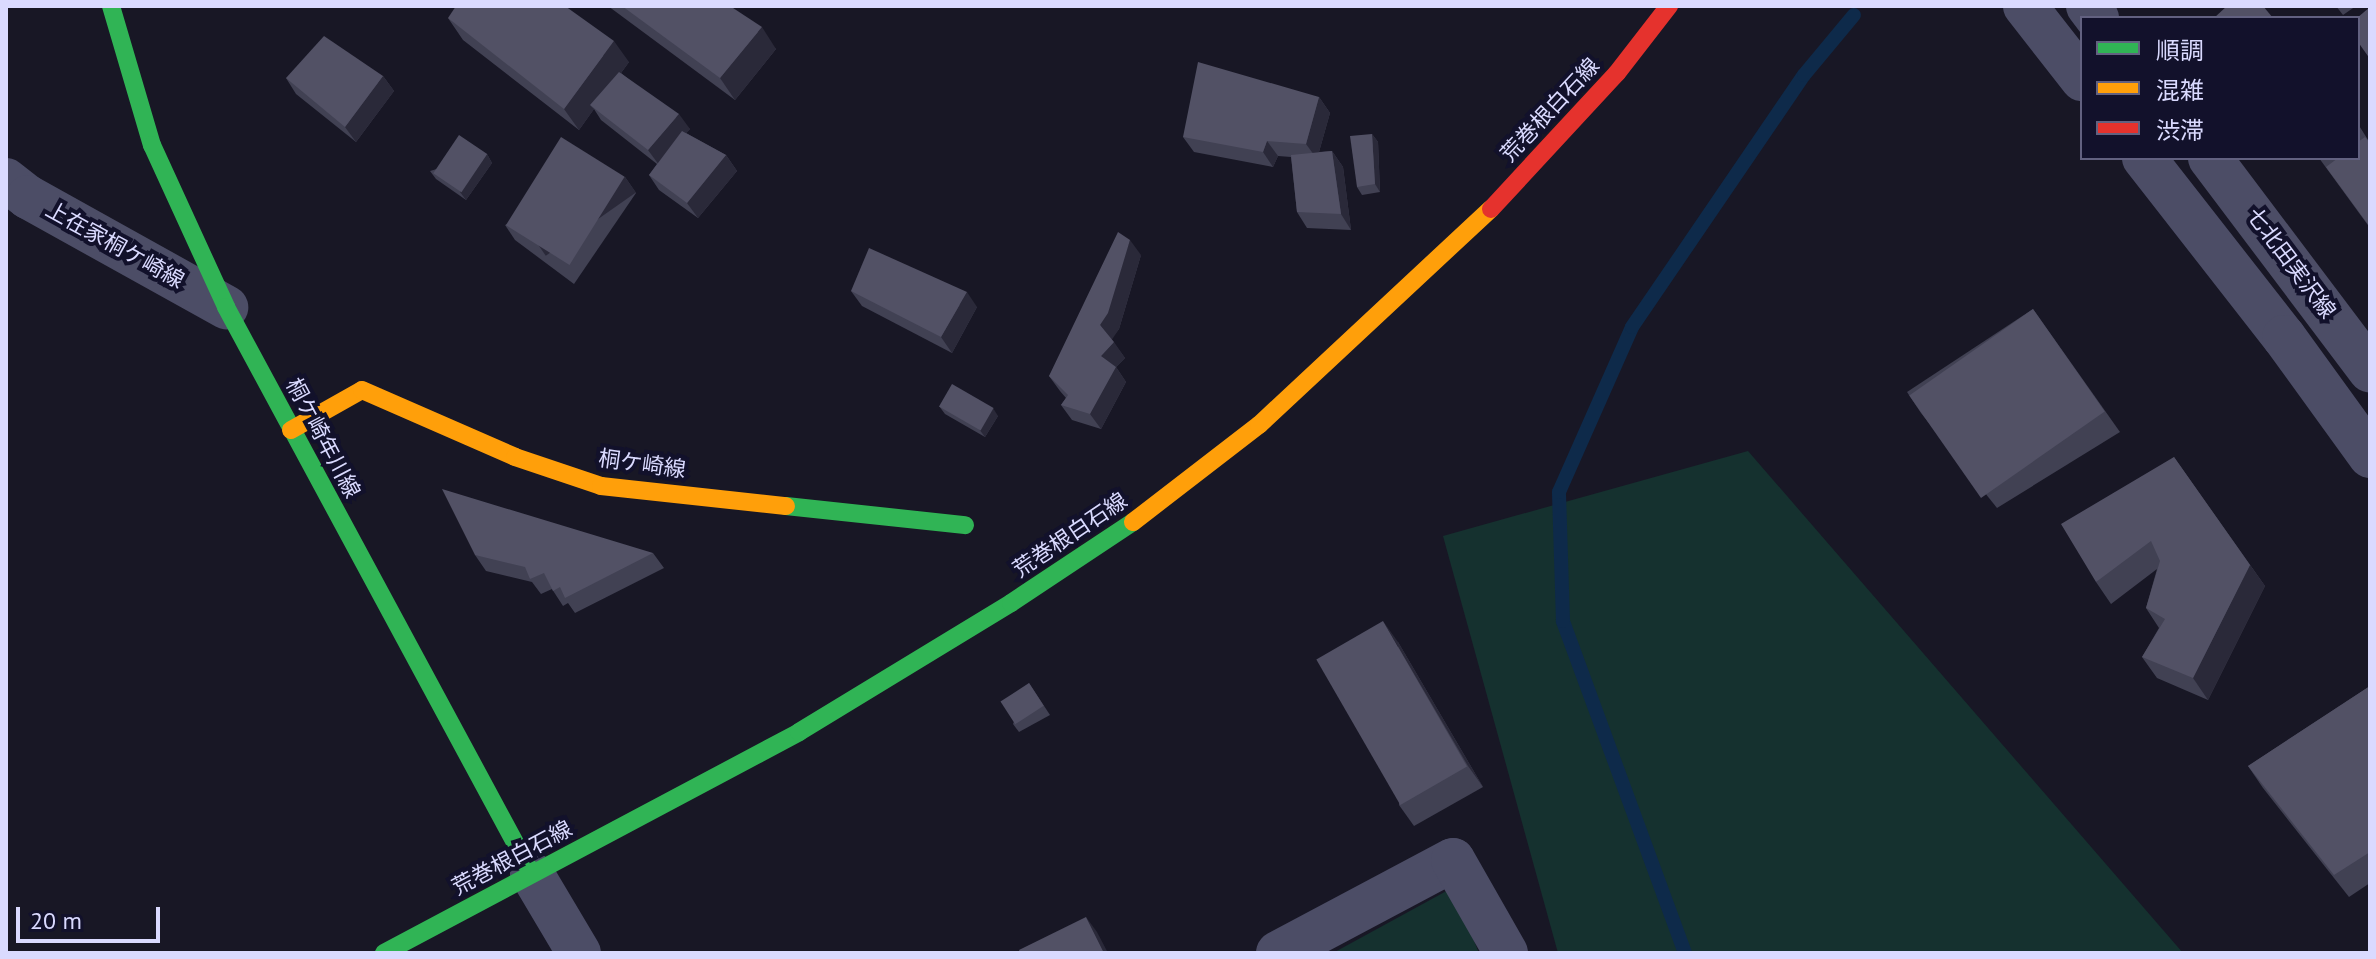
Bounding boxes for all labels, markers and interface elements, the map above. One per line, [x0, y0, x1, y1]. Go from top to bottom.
legend [2080, 16, 2360, 160]
text: 順調 [2156, 35, 2204, 66]
street label: 荒巻根白石線 [1495, 53, 1605, 167]
text: 混雑 [2156, 75, 2204, 106]
text: 渋滞 [2156, 115, 2204, 146]
street label: 上在家桐ケ崎線 [41, 196, 189, 294]
street label: 七北田実沢線 [2241, 202, 2341, 324]
street label: 桐ケ崎年川線 [280, 374, 366, 502]
street label: 桐ケ崎線 [597, 445, 687, 483]
street label: 荒巻根白石線 [1008, 487, 1132, 583]
street label: 荒巻根白石線 [448, 815, 576, 901]
scale bar [20, 891, 164, 941]
text: 20 m [30, 905, 82, 936]

